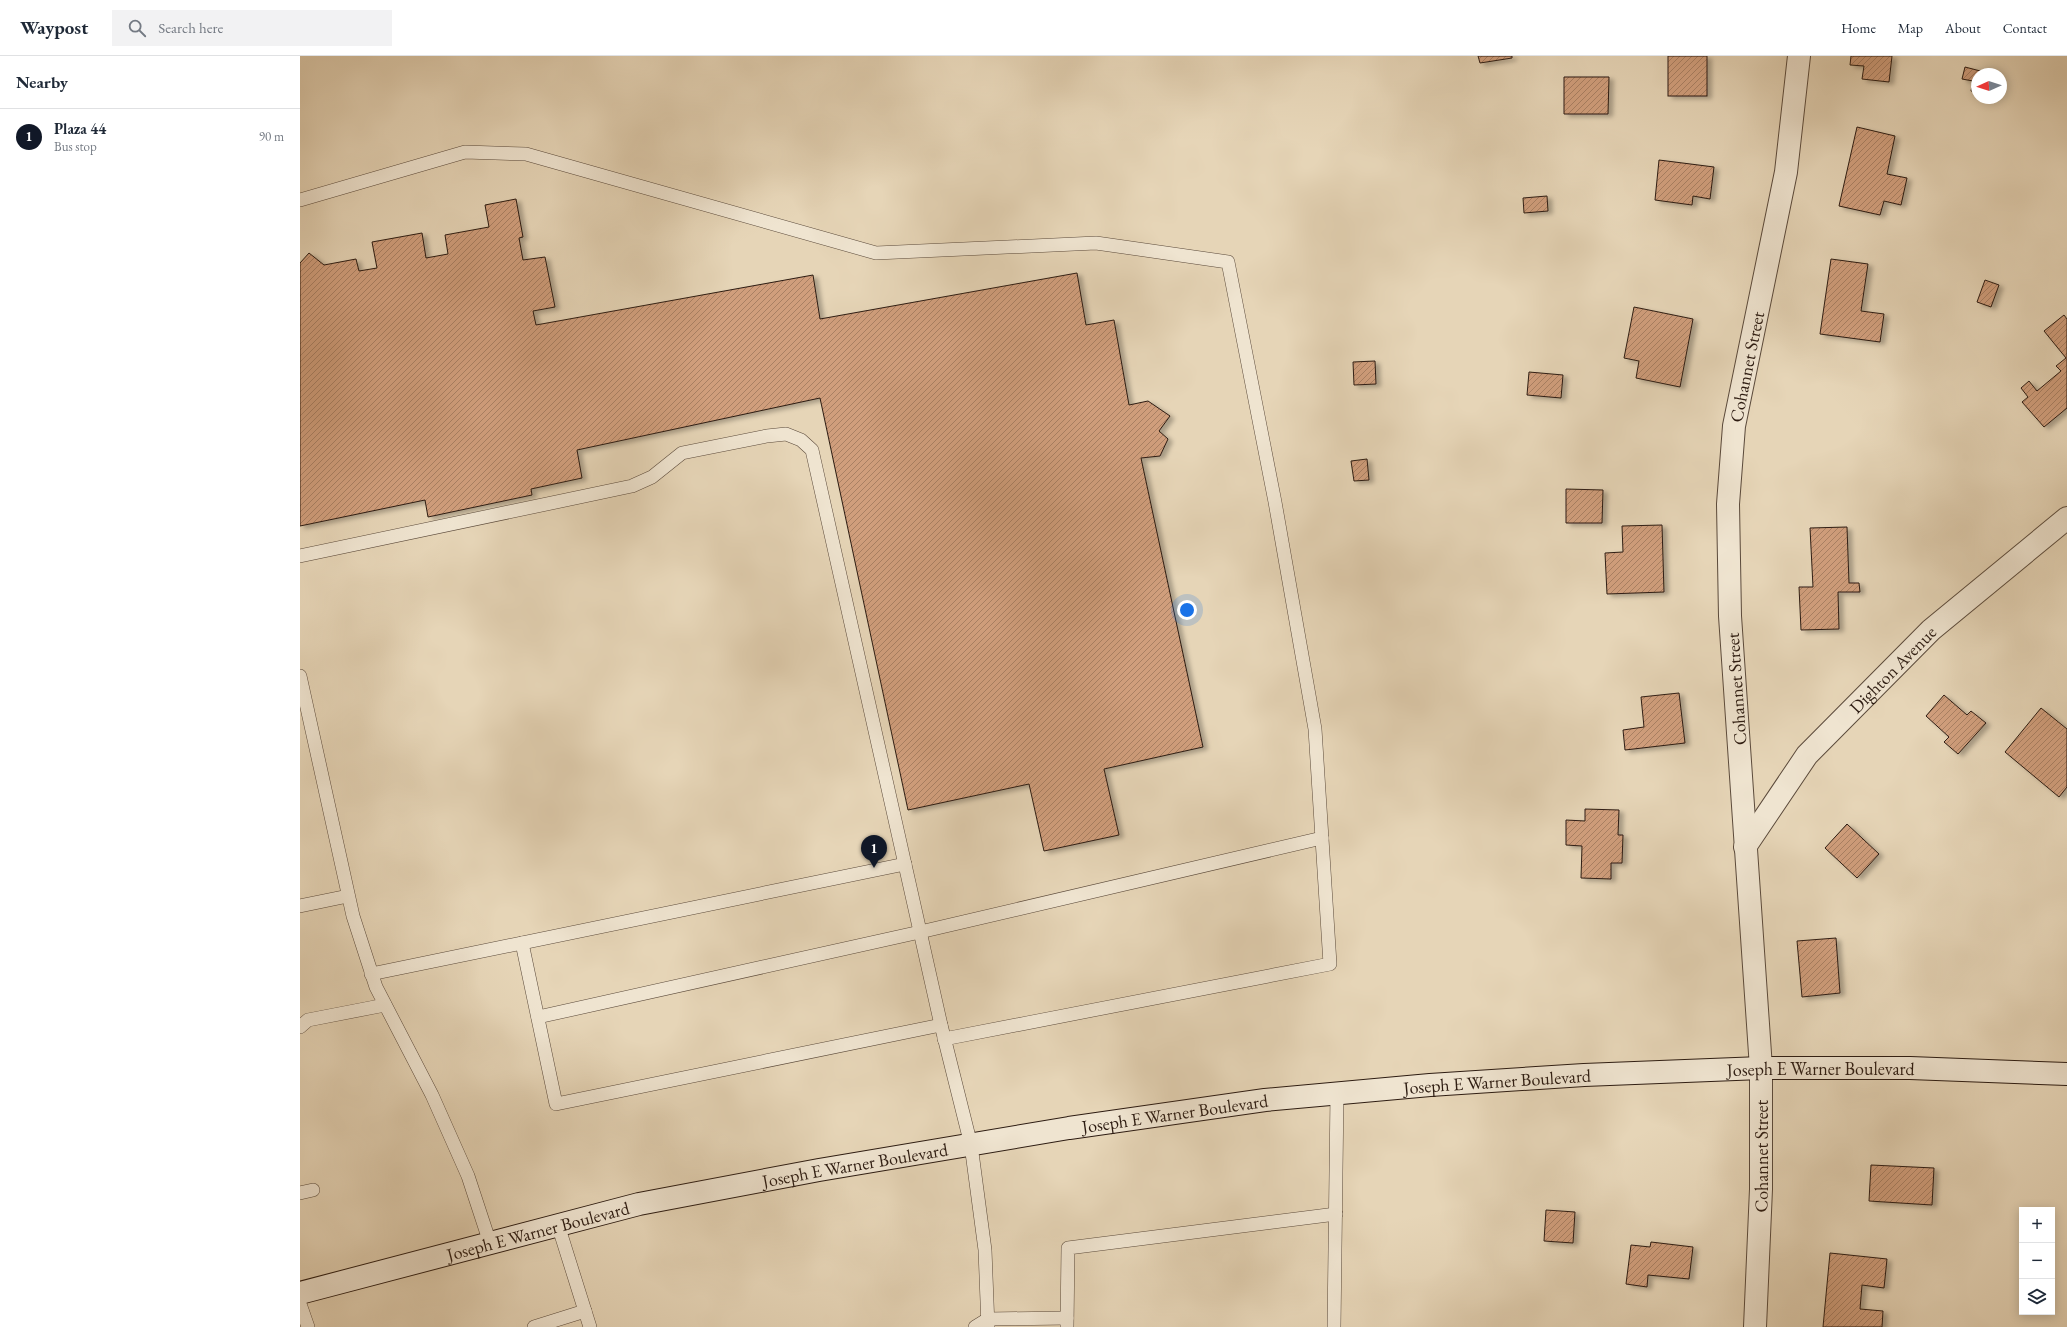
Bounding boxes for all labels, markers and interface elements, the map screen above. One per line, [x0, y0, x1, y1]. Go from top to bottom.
search box [112, 10, 392, 46]
text: Waypost [20, 15, 88, 40]
icon: search [126, 17, 148, 39]
text: Search here [158, 18, 223, 37]
text: Home [1841, 19, 1876, 37]
text: Map [1898, 19, 1923, 37]
text: About [1945, 19, 1981, 37]
text: Contact [2003, 19, 2047, 37]
north arrow [1971, 68, 2007, 104]
text: Nearby [16, 71, 68, 93]
text: Plaza 44 [54, 119, 106, 138]
text: 1 [26, 128, 32, 145]
text: 90 m [259, 128, 284, 145]
text: Bus stop [54, 138, 97, 155]
street label: Cohannet Street [1724, 309, 1769, 424]
your location [1177, 600, 1197, 620]
street label: Dighton Avenue [1844, 620, 1941, 718]
street label: Cohannet Street [1721, 632, 1751, 746]
pin: 1 [861, 835, 887, 868]
street label: Joseph E Warner Boulevard [1724, 1056, 1916, 1081]
street label: Joseph E Warner Boulevard [1400, 1063, 1592, 1099]
street label: Joseph E Warner Boulevard [1078, 1088, 1270, 1138]
street label: Cohannet Street [1748, 1099, 1773, 1213]
street label: Joseph E Warner Boulevard [758, 1137, 950, 1192]
street label: Joseph E Warner Boulevard [442, 1195, 633, 1266]
map controls [2019, 1207, 2055, 1315]
button: + [2019, 1207, 2055, 1243]
button: − [2019, 1243, 2055, 1279]
button: layers [2019, 1279, 2055, 1315]

